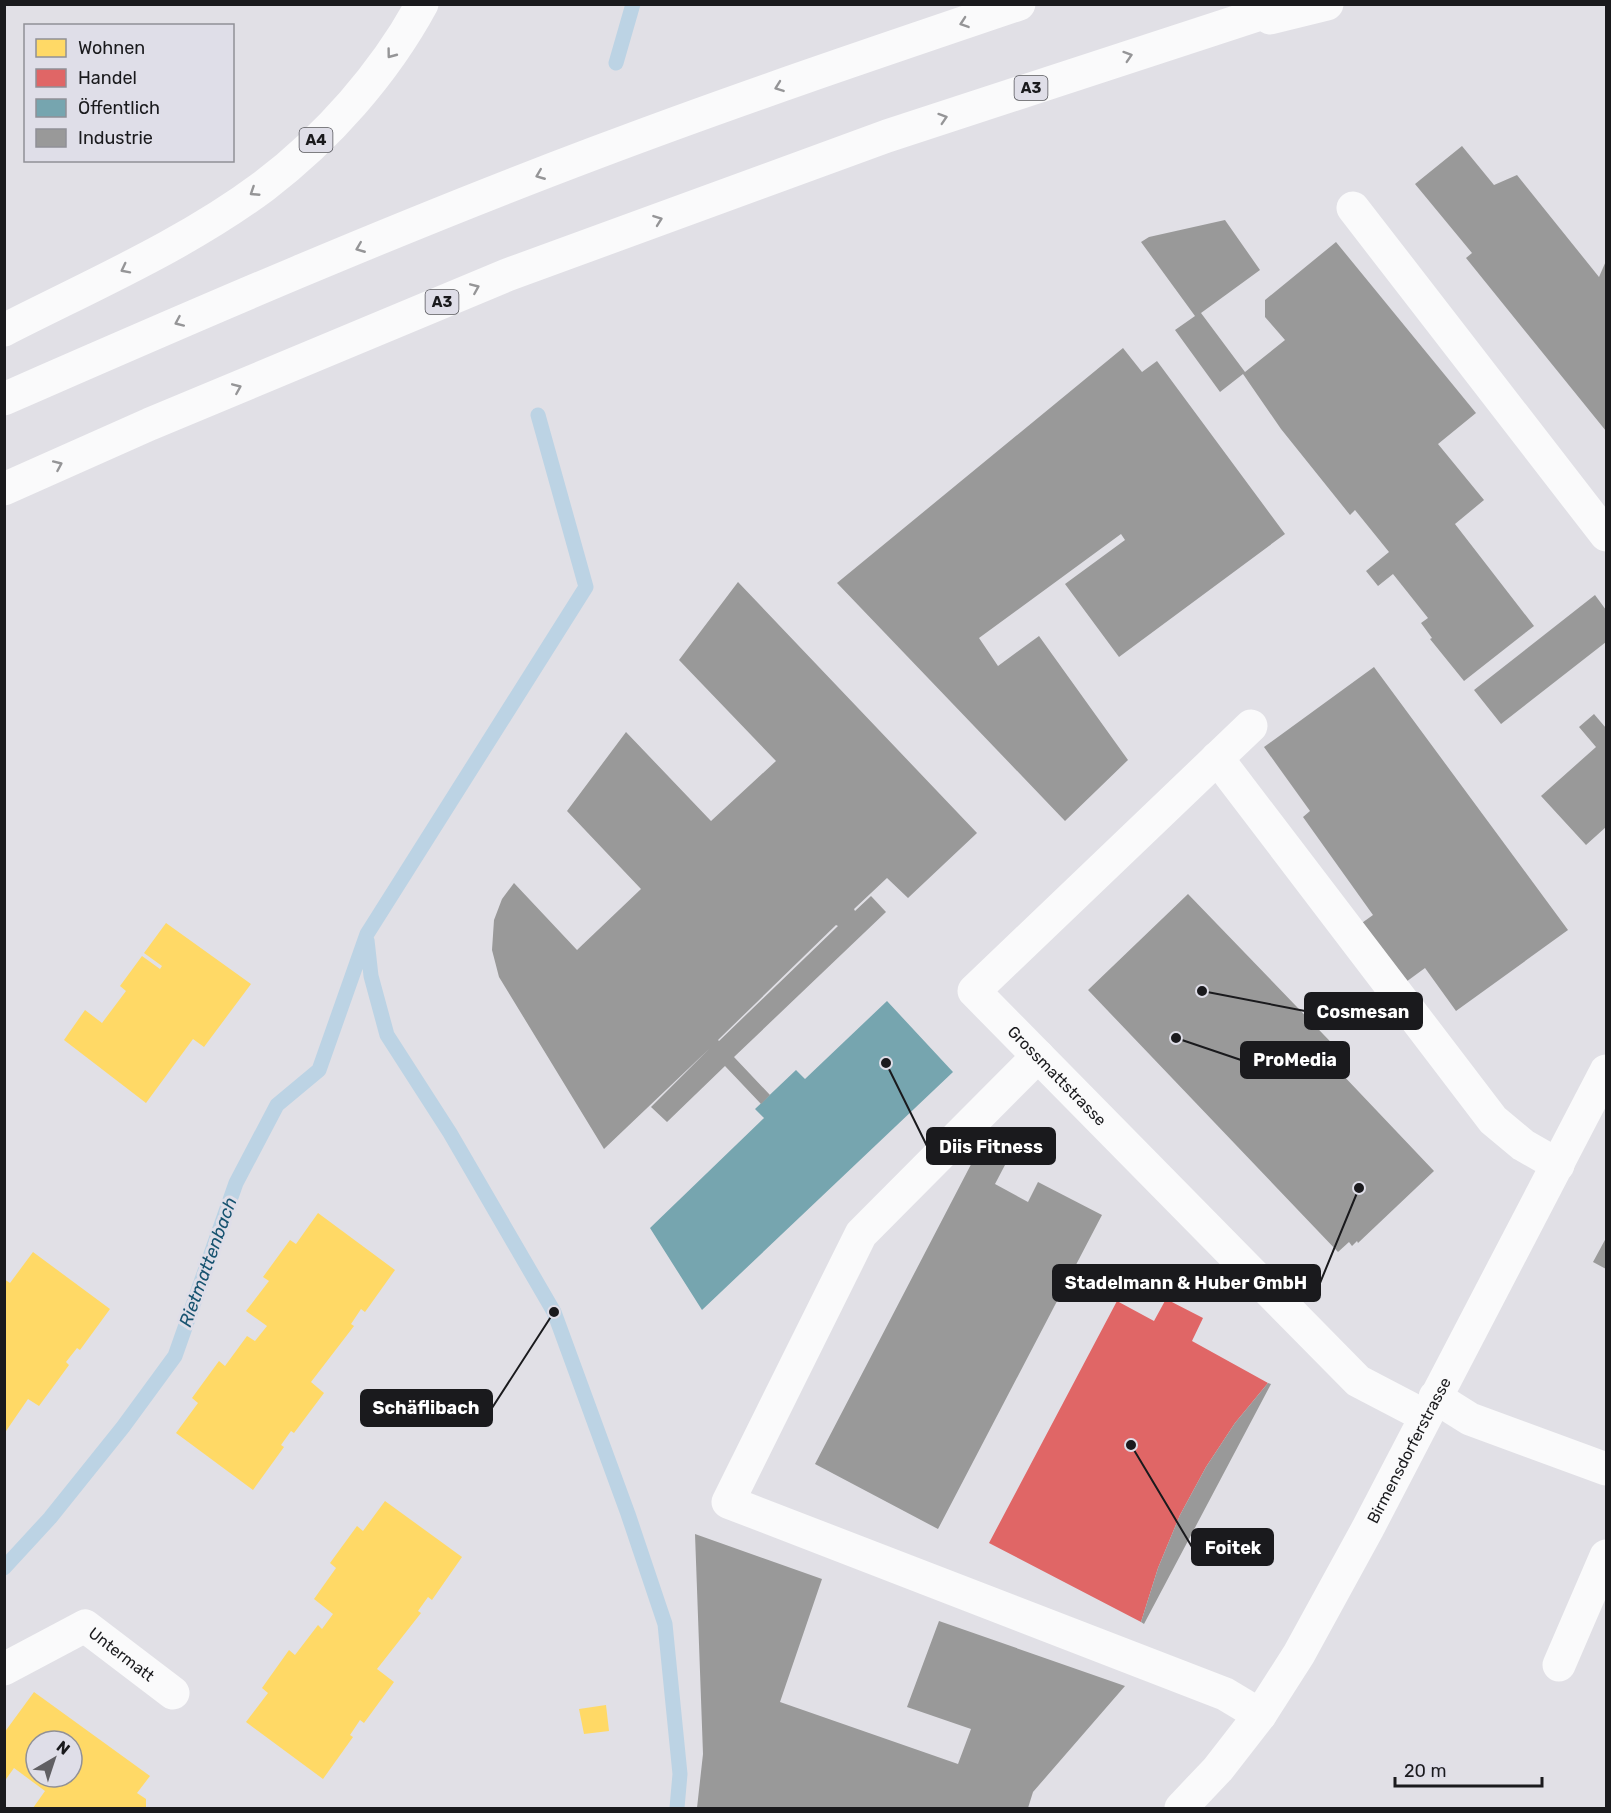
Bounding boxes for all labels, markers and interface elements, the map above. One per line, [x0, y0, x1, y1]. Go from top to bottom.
one-way arrow [959, 16, 970, 29]
legend [24, 24, 234, 162]
text: Wohnen [78, 37, 145, 59]
one-way arrow [387, 47, 398, 58]
one-way arrow [1122, 51, 1133, 63]
text: Handel [78, 67, 137, 89]
road number: A3 [1014, 76, 1048, 100]
one-way arrow [774, 79, 785, 92]
text: Öffentlich [78, 97, 160, 119]
one-way arrow [937, 113, 948, 125]
text: Industrie [78, 127, 153, 149]
road number: A4 [300, 128, 332, 152]
one-way arrow [536, 168, 547, 180]
one-way arrow [250, 185, 261, 196]
one-way arrow [652, 215, 663, 227]
one-way arrow [355, 241, 366, 253]
one-way arrow [120, 262, 131, 273]
one-way arrow [469, 283, 480, 295]
road number: A3 [426, 290, 458, 314]
one-way arrow [175, 315, 186, 327]
one-way arrow [231, 383, 242, 395]
one-way arrow [52, 460, 63, 472]
callout: Cosmesan [1305, 993, 1422, 1029]
text: Cosmesan [1317, 1001, 1409, 1023]
street label: Grossmattstrasse [1004, 1022, 1110, 1129]
callout: ProMedia [1241, 1042, 1349, 1078]
text: ProMedia [1253, 1049, 1337, 1071]
callout: Diis Fitness [927, 1128, 1055, 1164]
text: Diis Fitness [939, 1136, 1043, 1158]
water label: Rietmattenbach [174, 1194, 242, 1330]
callout: Stadelmann & Huber GmbH [1053, 1265, 1320, 1301]
text: Stadelmann & Huber GmbH [1065, 1272, 1307, 1294]
street label: Birmensdorferstrasse [1363, 1374, 1454, 1526]
callout: Schäflibach [361, 1390, 492, 1426]
text: Schäflibach [373, 1397, 479, 1419]
callout: Foitek [1192, 1529, 1273, 1565]
text: Foitek [1205, 1537, 1262, 1559]
street label: Untermatt [85, 1623, 158, 1685]
north arrow [24, 1729, 84, 1789]
text: N [53, 1737, 74, 1759]
scale bar [1395, 1750, 1542, 1788]
text: 20 m [1404, 1760, 1446, 1782]

